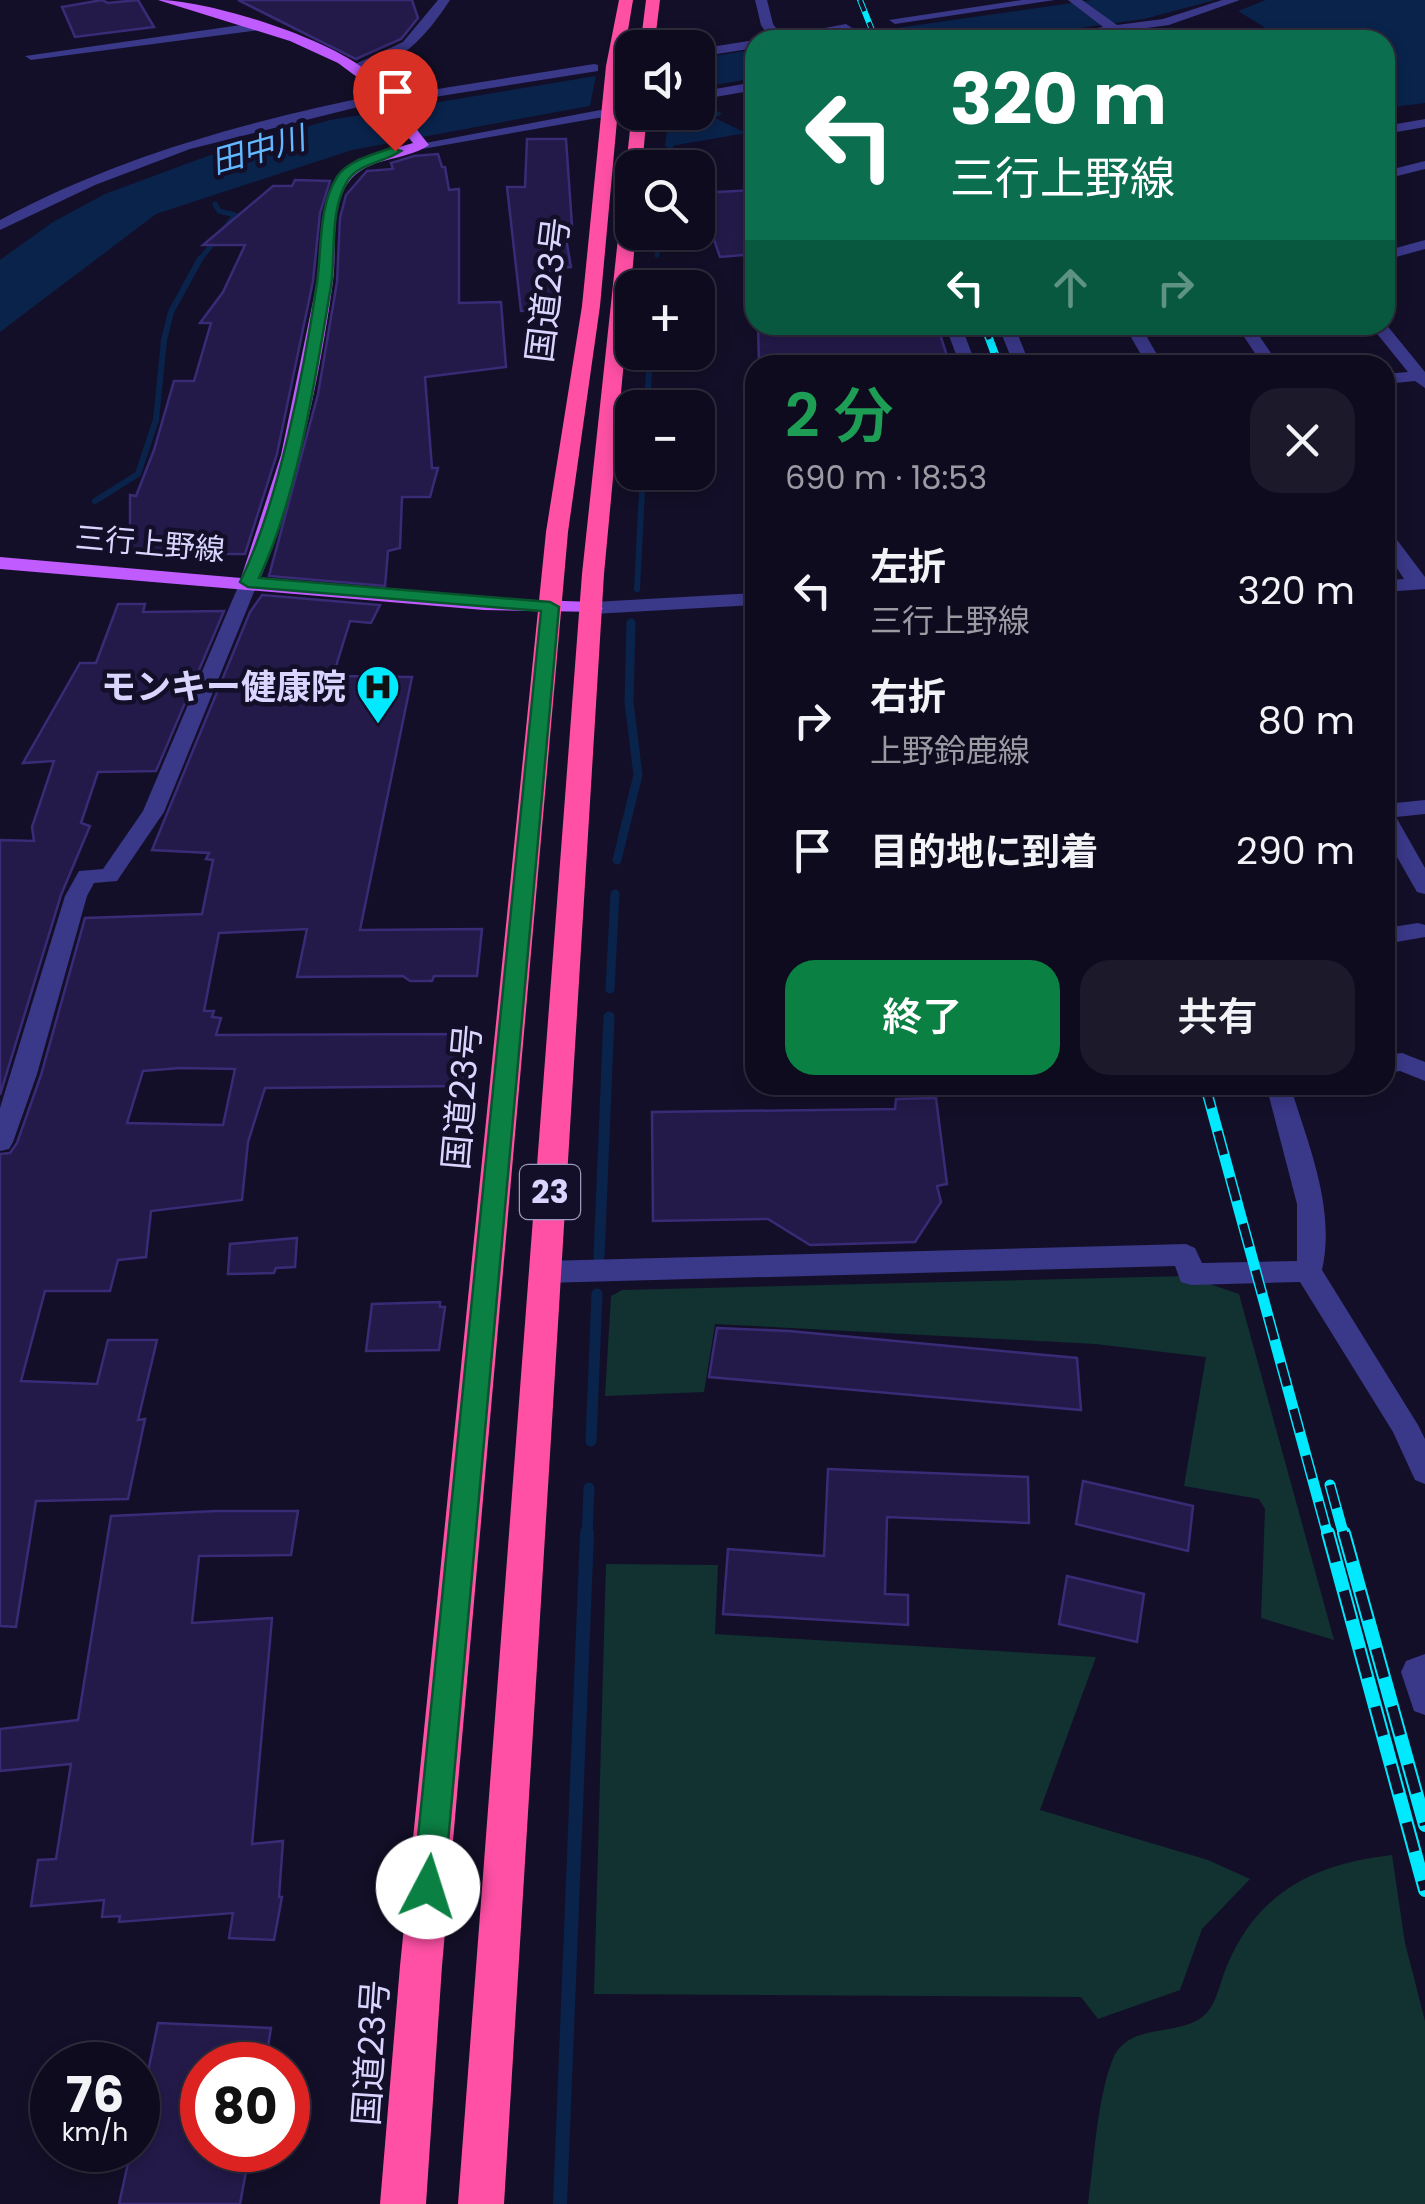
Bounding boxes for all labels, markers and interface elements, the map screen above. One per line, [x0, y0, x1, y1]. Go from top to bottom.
map controls [615, 30, 715, 490]
button: sound [615, 30, 715, 130]
pin [353, 49, 438, 152]
text: 320 m [950, 50, 1167, 149]
icon: arrive [368, 64, 423, 119]
icon: left [785, 70, 915, 200]
water label: 田中川 [206, 114, 313, 184]
text: 三行上野線 [950, 147, 1175, 210]
button: search [615, 150, 715, 250]
street label: 国道23号 [514, 215, 581, 365]
icon: left [938, 260, 993, 315]
icon: ahead [1043, 260, 1098, 315]
icon: right [1148, 260, 1203, 315]
button: + [615, 270, 715, 370]
text: 2 分 [785, 374, 894, 458]
button: close [1250, 388, 1355, 493]
button: − [615, 390, 715, 490]
text: 690 m · 18:53 [785, 455, 987, 500]
street label: 三行上野線 [73, 516, 227, 571]
text: 左折 [870, 540, 946, 593]
icon: left [785, 563, 840, 618]
text: 320 m [1238, 564, 1355, 617]
text: 三行上野線 [870, 598, 1030, 643]
place label: モンキー健康院 [101, 662, 346, 711]
hospital icon: モンキー健康院 [355, 664, 401, 725]
text: 右折 [870, 670, 946, 723]
icon: right [785, 693, 840, 748]
text: 80 m [1258, 694, 1355, 747]
text: 上野鈴鹿線 [870, 728, 1030, 773]
icon: arrive [785, 823, 840, 878]
text: 290 m [1236, 824, 1355, 877]
text: 目的地に到着 [870, 825, 1098, 878]
button: 終了 [785, 960, 1060, 1075]
button: 共有 [1080, 960, 1355, 1075]
street label: 国道23号 [431, 1022, 492, 1172]
road number: 23 [520, 1165, 580, 1219]
position arrow [376, 1835, 480, 1939]
street label: 国道23号 [341, 1979, 400, 2127]
speed limit sign: 80 [180, 2042, 310, 2172]
text: 76 [66, 2059, 124, 2130]
text: km/h [62, 2115, 128, 2150]

